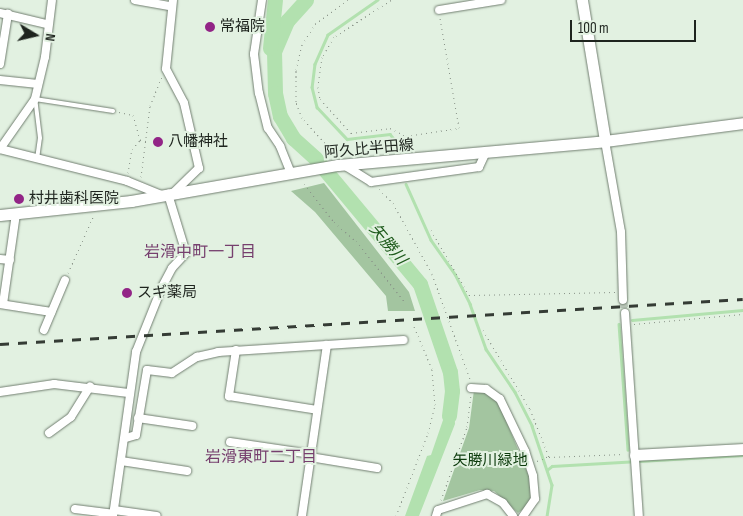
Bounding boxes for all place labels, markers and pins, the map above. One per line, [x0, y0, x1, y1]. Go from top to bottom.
place label: 常福院 [220, 18, 265, 36]
marker: 常福院 [204, 21, 216, 33]
place label: 八幡神社 [168, 133, 228, 151]
marker: 八幡神社 [152, 136, 164, 148]
place label: 村井歯科医院 [29, 190, 119, 208]
marker: 村井歯科医院 [13, 193, 25, 205]
place label: スギ薬局 [137, 284, 197, 302]
marker: スギ薬局 [121, 287, 133, 299]

